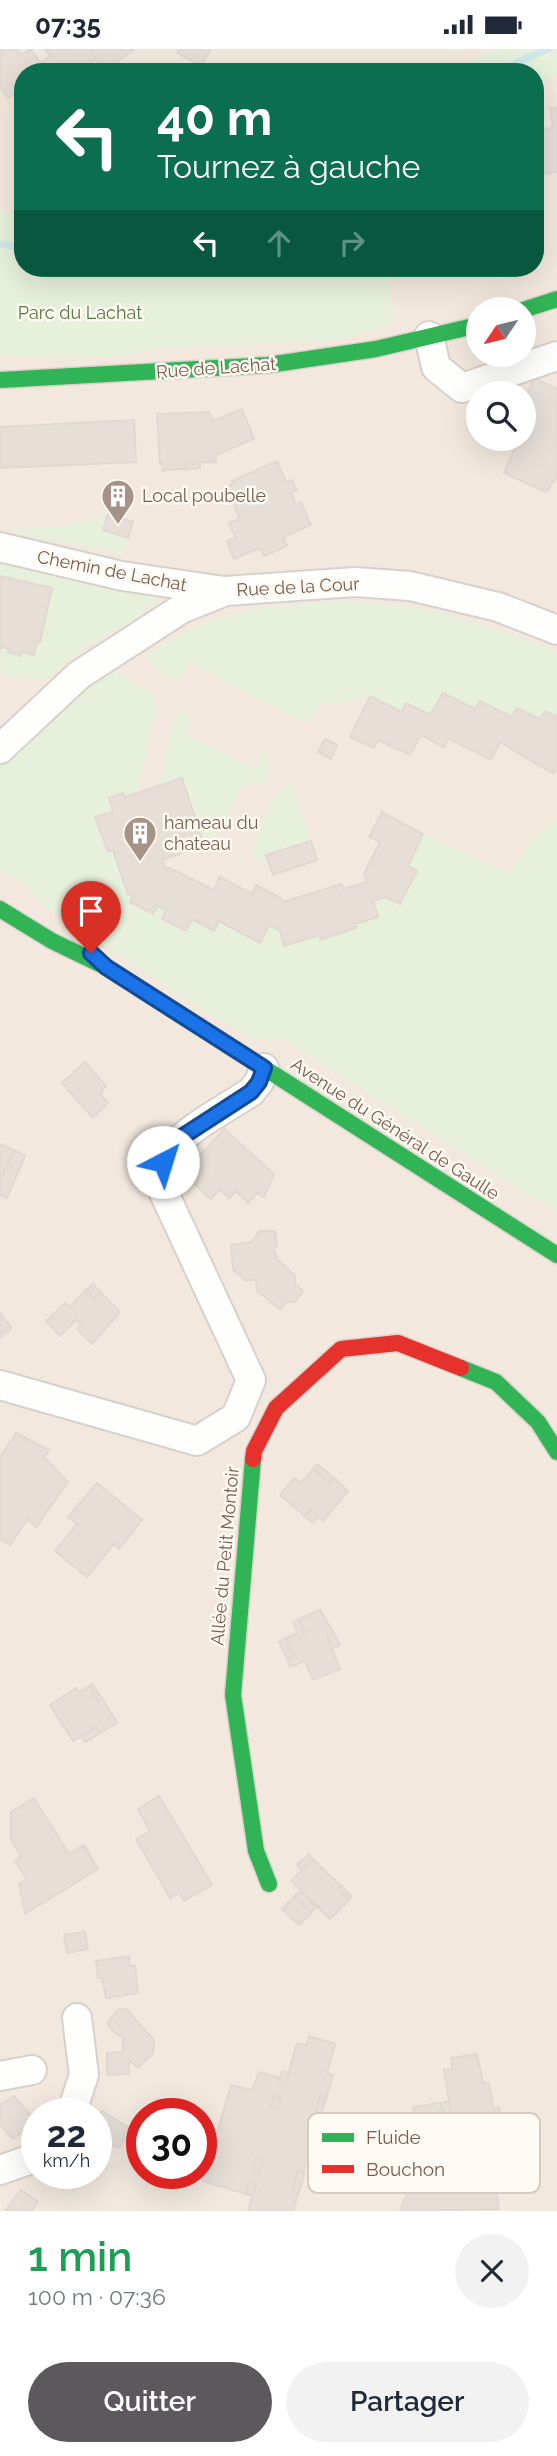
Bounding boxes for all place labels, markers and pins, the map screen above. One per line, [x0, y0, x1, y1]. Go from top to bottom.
building icon: Local poubelle [99, 477, 137, 526]
place label: Local poubelle [142, 485, 267, 506]
place label: hameau du chateau [164, 812, 258, 854]
building icon: hameau du chateau [121, 814, 159, 863]
pin [61, 881, 121, 953]

